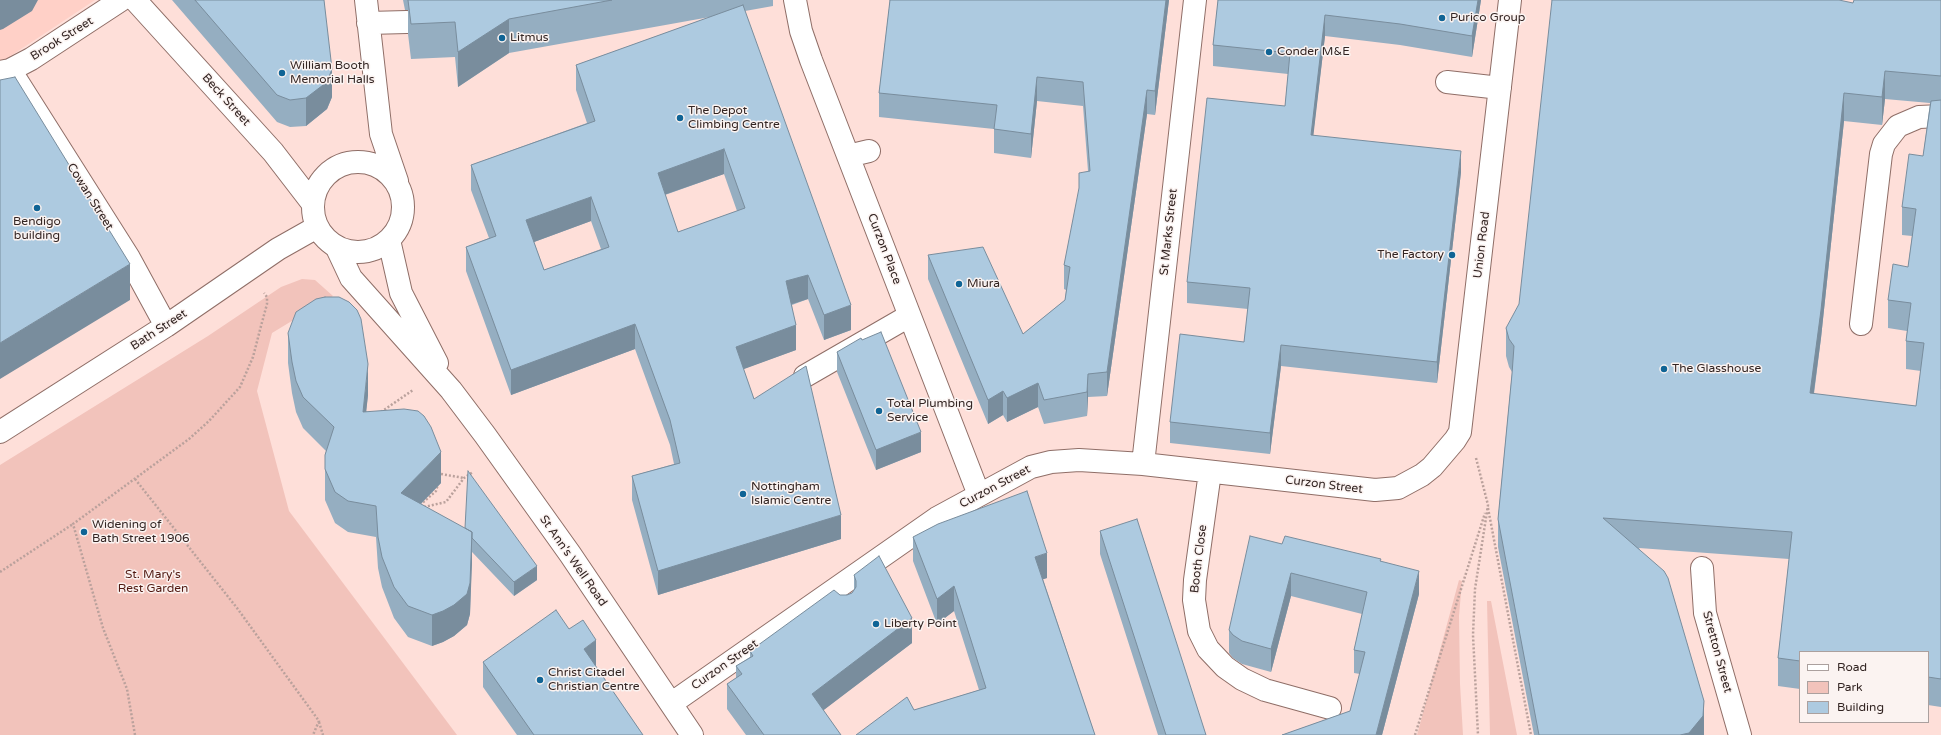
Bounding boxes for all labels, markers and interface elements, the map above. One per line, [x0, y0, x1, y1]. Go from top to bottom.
place label: Purico Group [1450, 11, 1525, 25]
marker: Purico Group [1437, 13, 1447, 23]
street label: Brook Street [28, 14, 96, 64]
place label: Litmus [510, 31, 549, 45]
marker: Litmus [497, 33, 507, 43]
place label: Conder M&E [1277, 45, 1350, 59]
marker: Conder M&E [1264, 47, 1274, 57]
place label: William Booth Memorial Halls [290, 59, 375, 87]
marker: William Booth Memorial Halls [277, 68, 287, 78]
street label: Beck Street [199, 71, 253, 129]
place label: The Depot Climbing Centre [688, 104, 780, 132]
marker: The Depot Climbing Centre [675, 113, 685, 123]
street label: Cowan Street [64, 161, 116, 233]
street label: St Marks Street [1157, 188, 1181, 276]
marker: Bendigo building [32, 203, 42, 213]
street label: Union Road [1471, 211, 1493, 279]
street label: Curzon Place [864, 212, 904, 286]
place label: Bendigo building [13, 215, 61, 243]
place label: The Factory [1377, 248, 1444, 262]
marker: The Factory [1447, 250, 1457, 260]
place label: Miura [967, 277, 1000, 291]
marker: Miura [954, 279, 964, 289]
street label: Bath Street [128, 306, 190, 354]
place label: The Glasshouse [1672, 362, 1761, 376]
marker: The Glasshouse [1659, 364, 1669, 374]
place label: Total Plumbing Service [887, 397, 973, 425]
marker: Total Plumbing Service [874, 406, 884, 416]
street label: Curzon Street [957, 462, 1033, 512]
street label: Curzon Street [1284, 473, 1364, 497]
place label: Nottingham Islamic Centre [751, 480, 831, 508]
marker: Nottingham Islamic Centre [738, 489, 748, 499]
street label: St Ann's Well Road [536, 513, 610, 609]
place label: Widening of Bath Street 1906 [92, 518, 189, 546]
street label: Booth Close [1188, 524, 1210, 594]
marker: Widening of Bath Street 1906 [79, 527, 89, 537]
park label: St. Mary's Rest Garden [118, 568, 188, 596]
street label: Stretton Street [1699, 610, 1735, 694]
place label: Liberty Point [884, 617, 957, 631]
marker: Liberty Point [871, 619, 881, 629]
street label: Curzon Street [689, 637, 761, 693]
legend [1799, 651, 1929, 723]
text: Road [1837, 660, 1867, 674]
place label: Christ Citadel Christian Centre [548, 666, 640, 694]
marker: Christ Citadel Christian Centre [535, 675, 545, 685]
text: Park [1837, 680, 1863, 694]
text: Building [1837, 700, 1884, 714]

